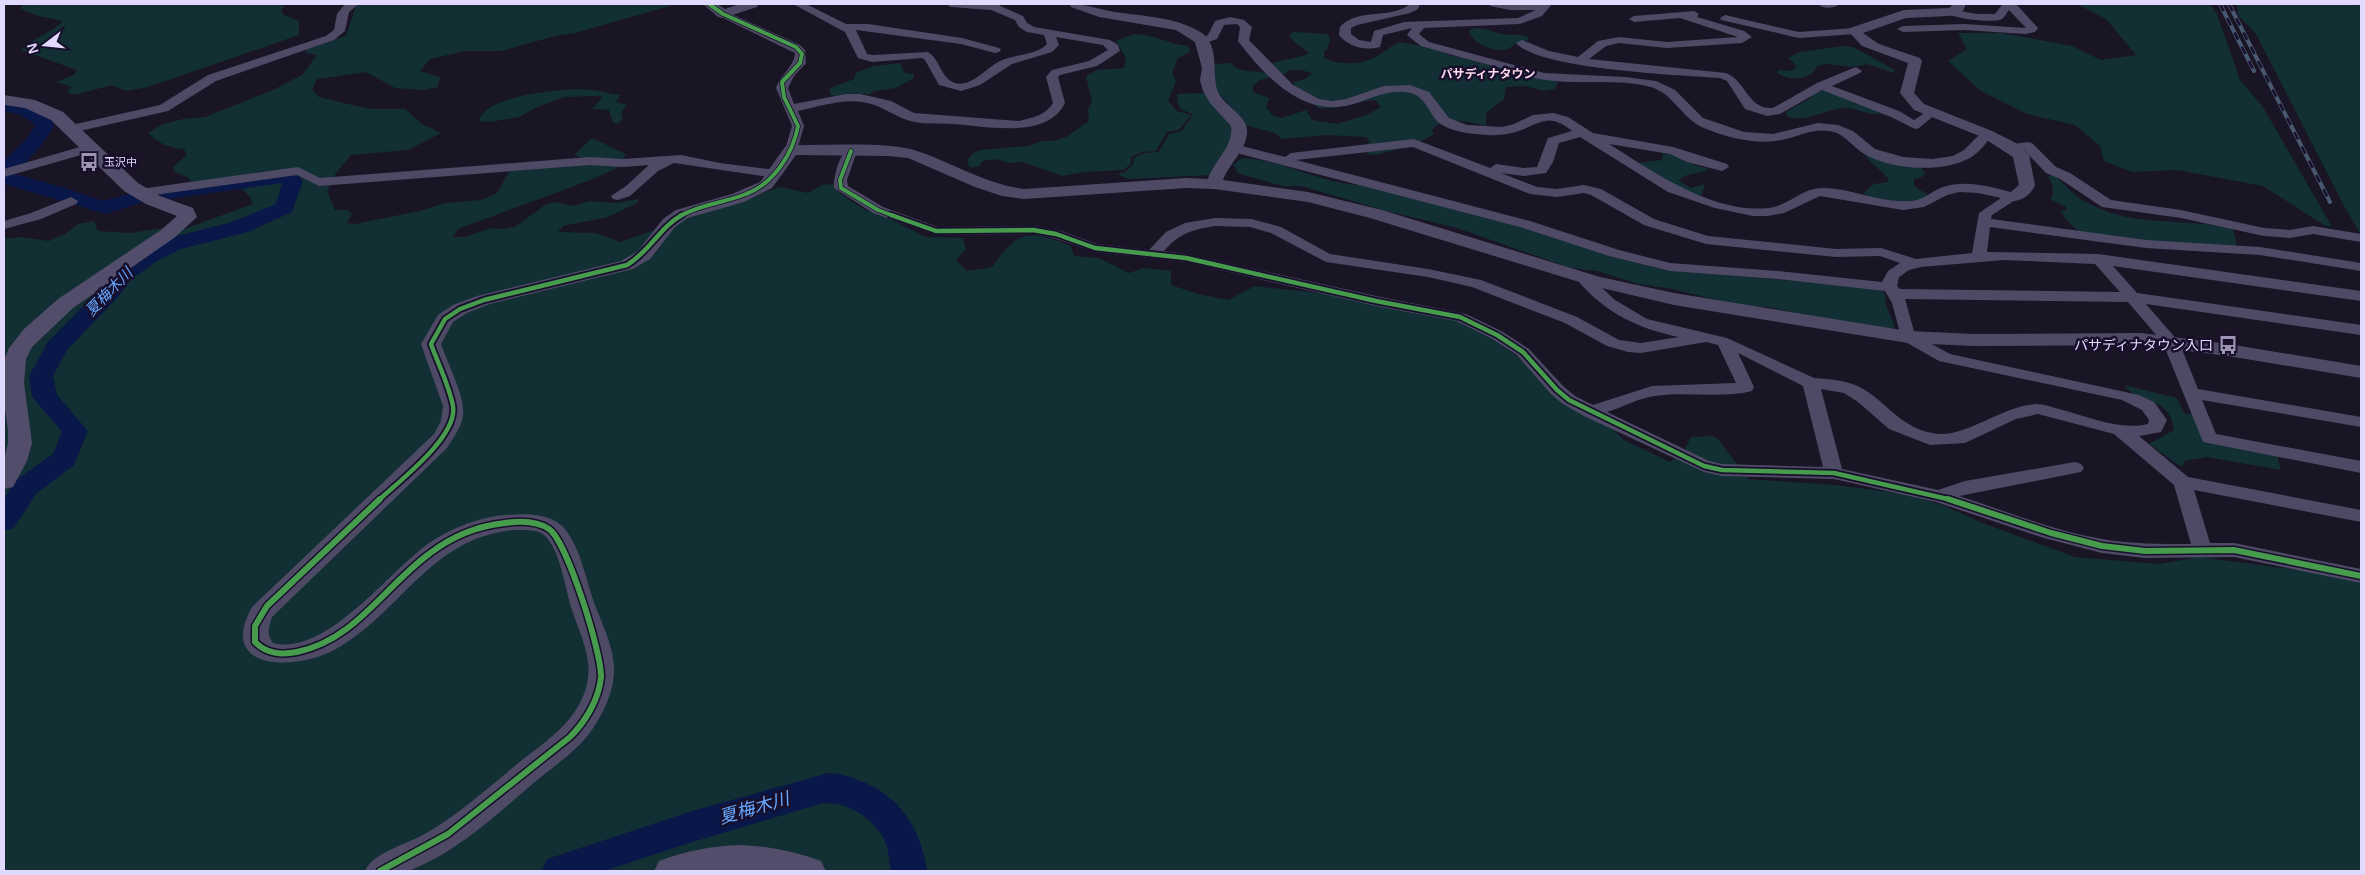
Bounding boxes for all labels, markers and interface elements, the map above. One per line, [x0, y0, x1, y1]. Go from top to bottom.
north arrow [20, 20, 70, 70]
text: N [23, 42, 42, 56]
district label: パサディナタウン [1440, 67, 1536, 81]
bus stop icon: 玉沢中 [78, 151, 100, 173]
place label: 玉沢中 [104, 156, 137, 168]
water label: 夏梅木川 [82, 263, 137, 319]
bus stop icon: パサディナタウン入口 [2217, 334, 2239, 356]
place label: パサディナタウン入口 [2074, 337, 2213, 353]
water label: 夏梅木川 [717, 788, 793, 828]

